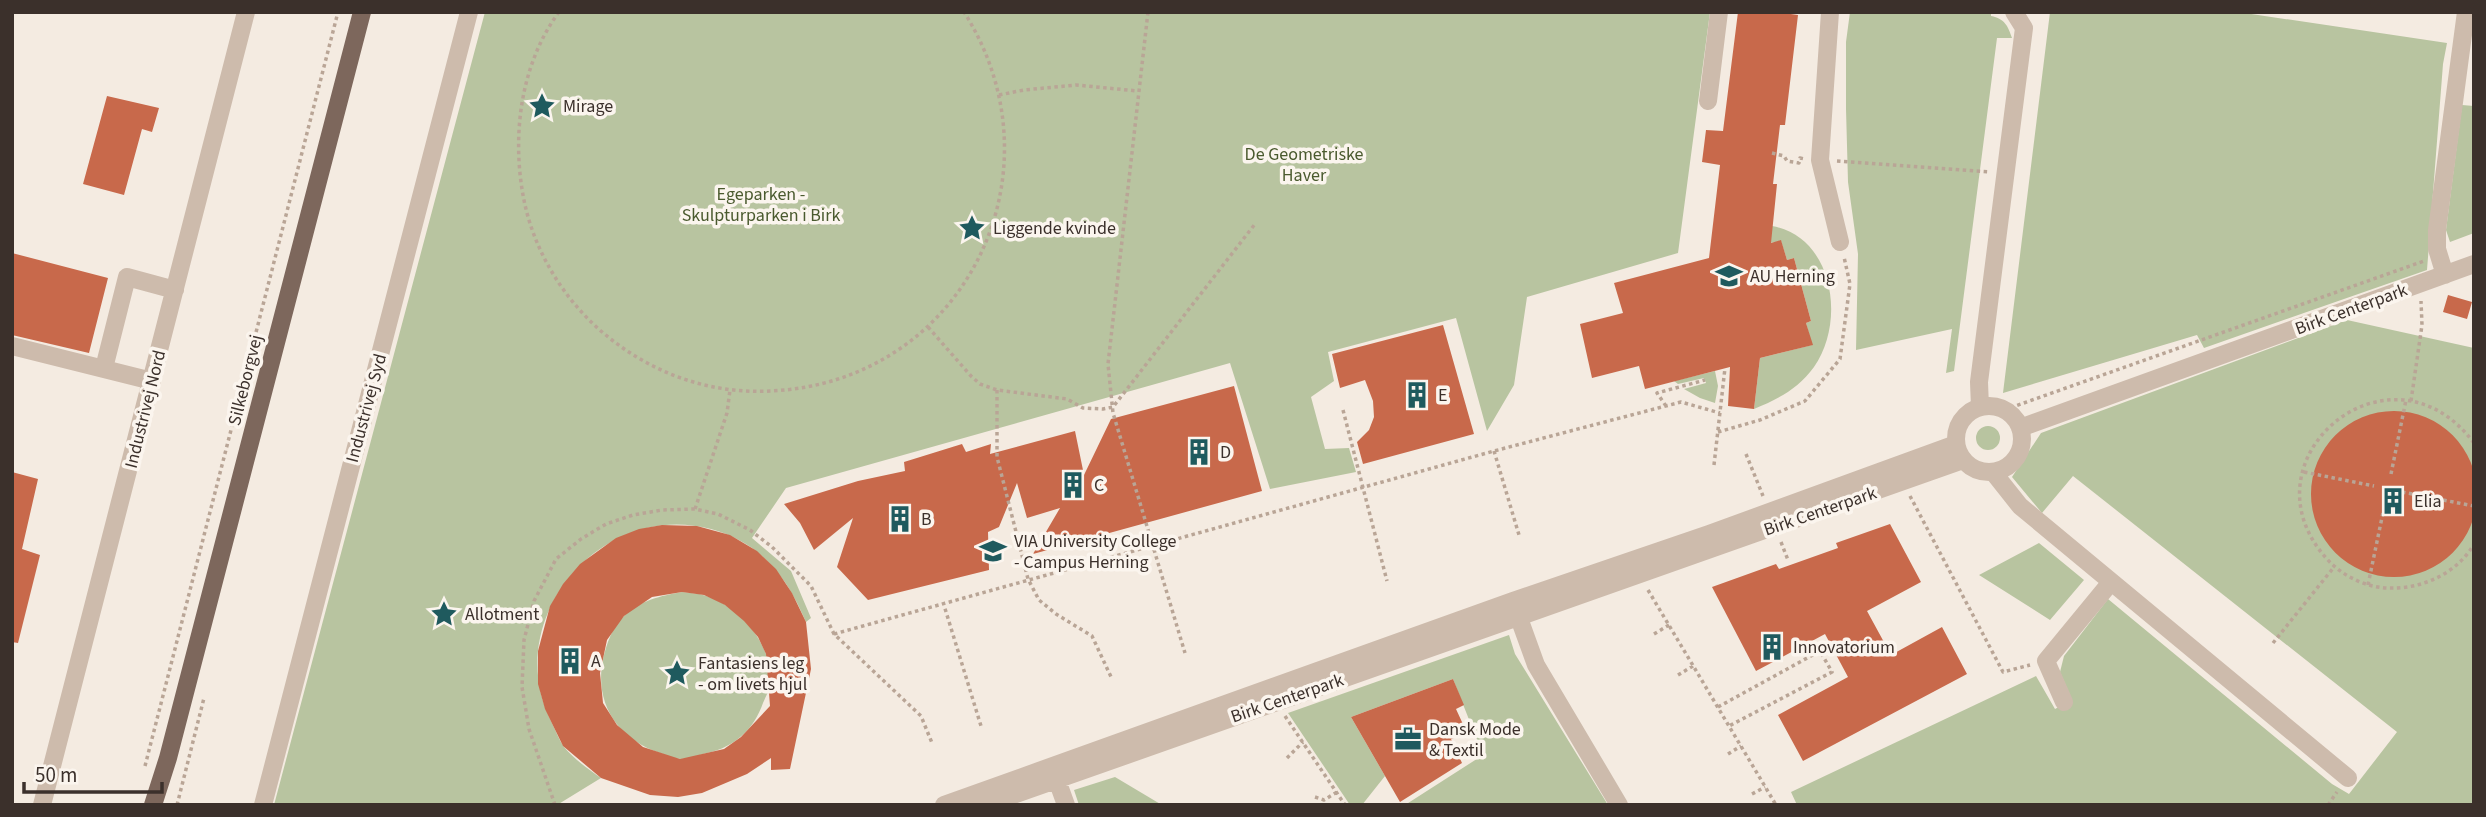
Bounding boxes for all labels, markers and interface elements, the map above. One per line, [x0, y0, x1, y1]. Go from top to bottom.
place icon: Mirage [527, 91, 557, 121]
place label: Mirage [563, 94, 613, 119]
park label: De Geometriske Haver [1245, 142, 1364, 188]
park label: Egeparken - Skulpturparken i Birk [682, 182, 840, 228]
place icon: Liggende kvinde [957, 213, 987, 243]
place label: Liggende kvinde [993, 216, 1116, 241]
school or university icon: AU Herning [1714, 261, 1744, 291]
place label: AU Herning [1750, 264, 1835, 289]
street label: Birk Centerpark [2292, 278, 2411, 341]
street label: Silkeborgvej [222, 332, 269, 428]
street label: Industrivej Nord [119, 347, 172, 471]
street label: Industrivej Syd [340, 351, 393, 465]
building icon: E [1402, 380, 1432, 410]
place label: E [1438, 383, 1448, 408]
building icon: D [1184, 437, 1214, 467]
place label: D [1220, 440, 1231, 465]
building icon: C [1058, 470, 1088, 500]
place label: C [1094, 473, 1104, 498]
street label: Birk Centerpark [1760, 480, 1880, 542]
building icon: Elia [2378, 486, 2408, 516]
place label: Elia [2414, 489, 2442, 514]
building icon: B [885, 504, 915, 534]
place label: B [921, 507, 932, 532]
place label: VIA University College - Campus Herning [1014, 529, 1177, 575]
school or university icon: VIA University College - Campus Herning [978, 536, 1008, 566]
place icon: Allotment [429, 599, 459, 629]
place label: Allotment [465, 602, 539, 627]
building icon: Innovatorium [1757, 632, 1787, 662]
place label: Innovatorium [1793, 635, 1895, 660]
building icon: A [555, 646, 585, 676]
place label: A [591, 649, 601, 674]
place label: Fantasiens leg - om livets hjul [698, 651, 807, 697]
place icon: Fantasiens leg - om livets hjul [662, 658, 692, 688]
street label: Birk Centerpark [1227, 667, 1347, 729]
place label: Dansk Mode & Textil [1429, 717, 1521, 763]
office icon: Dansk Mode & Textil [1393, 724, 1423, 754]
scale bar [24, 750, 163, 794]
text: 50 m [35, 760, 77, 790]

